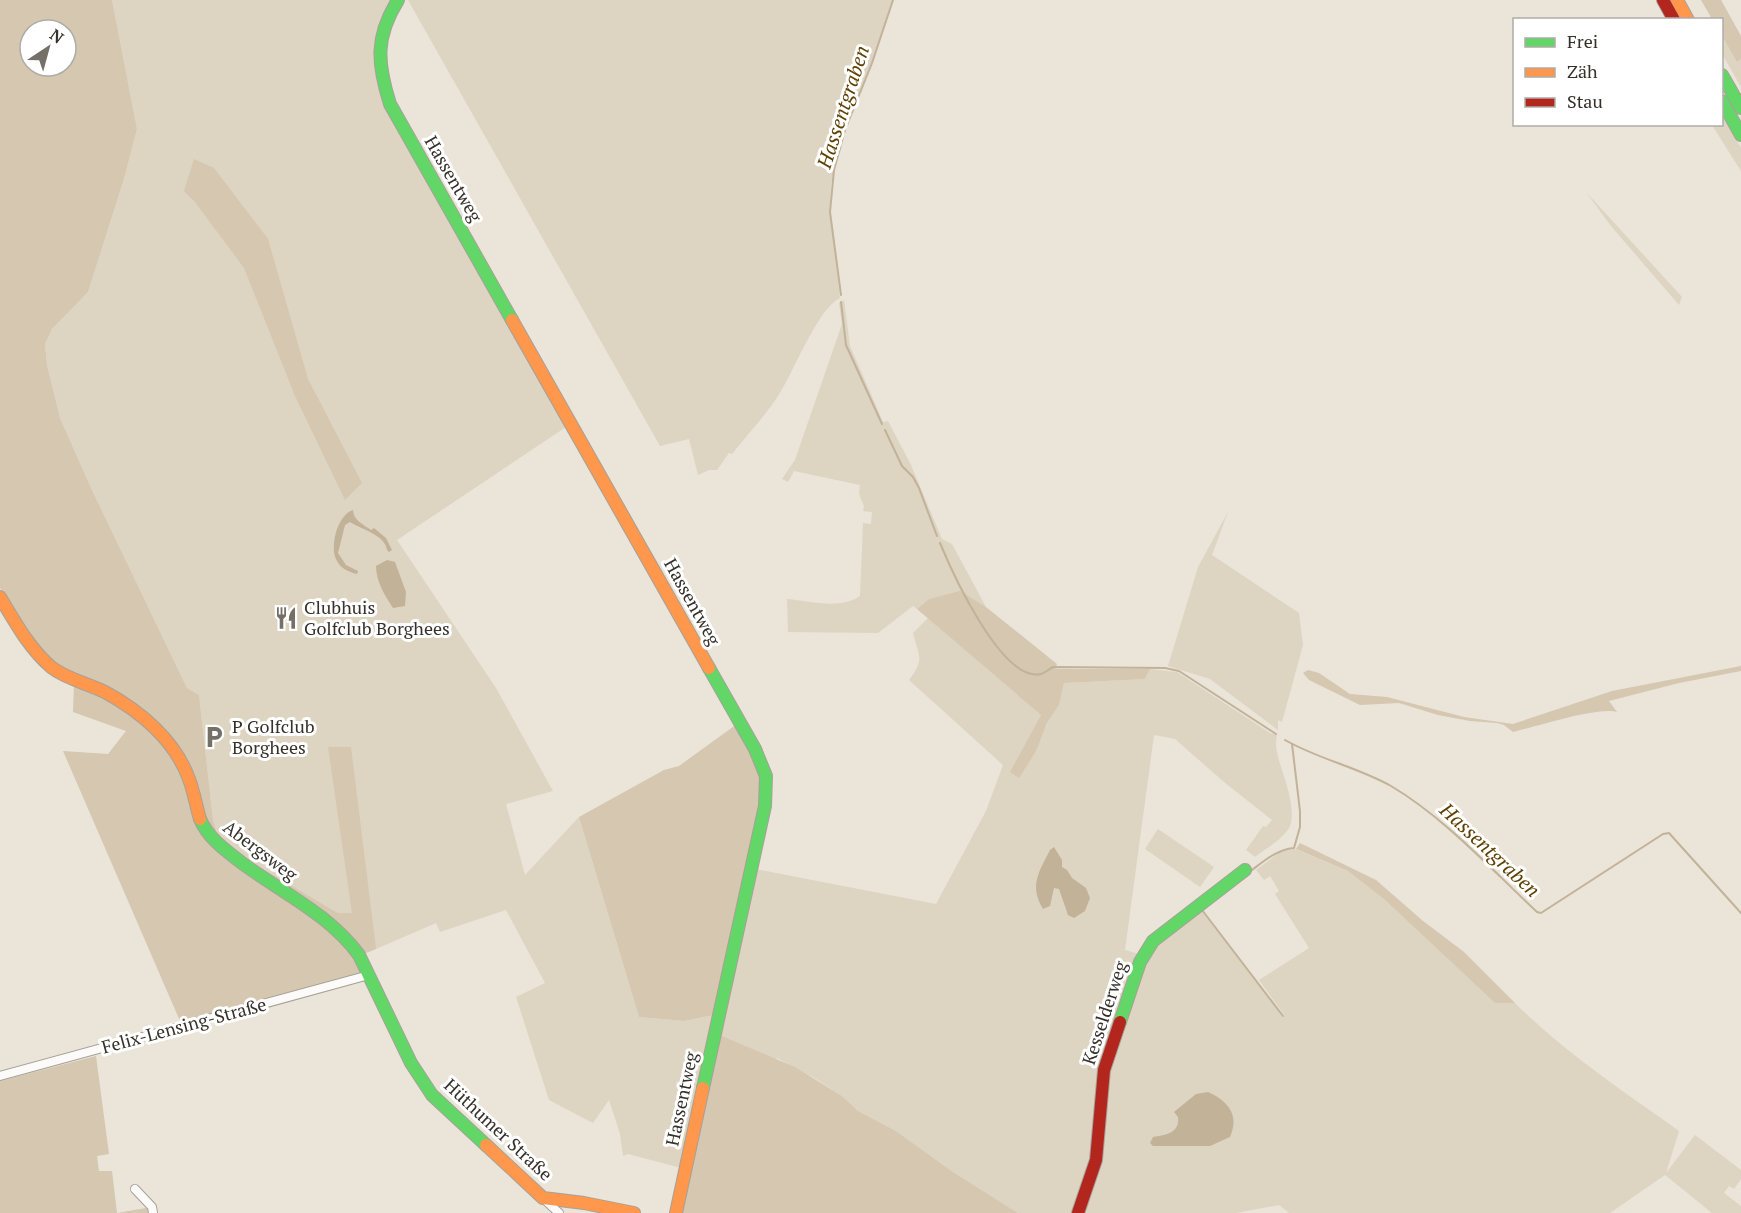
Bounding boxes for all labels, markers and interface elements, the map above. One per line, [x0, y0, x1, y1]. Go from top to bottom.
north arrow [18, 18, 78, 78]
legend [1513, 18, 1723, 126]
text: N [45, 23, 68, 48]
text: Frei [1567, 29, 1598, 53]
water label: Hassentgraben [810, 42, 875, 173]
text: Zäh [1567, 59, 1598, 83]
text: Stau [1567, 89, 1603, 113]
street label: Hassentweg [420, 131, 488, 226]
street label: Hassentweg [659, 554, 727, 650]
place label: Clubhuis Golfclub Borghees [304, 595, 450, 640]
restaurant icon: Clubhuis Golfclub Borghees [273, 605, 299, 631]
place label: P Golfclub Borghees [232, 714, 315, 759]
parking icon: P Golfclub Borghees [201, 724, 227, 750]
water label: Hassentgraben [1434, 796, 1546, 903]
street label: Abergsweg [219, 815, 303, 886]
street label: Kesselderweg [1076, 957, 1132, 1067]
street label: Felix-Lensing-Straße [99, 991, 269, 1059]
street label: Hassentweg [659, 1049, 703, 1148]
street label: Hüthumer Straße [439, 1073, 558, 1186]

